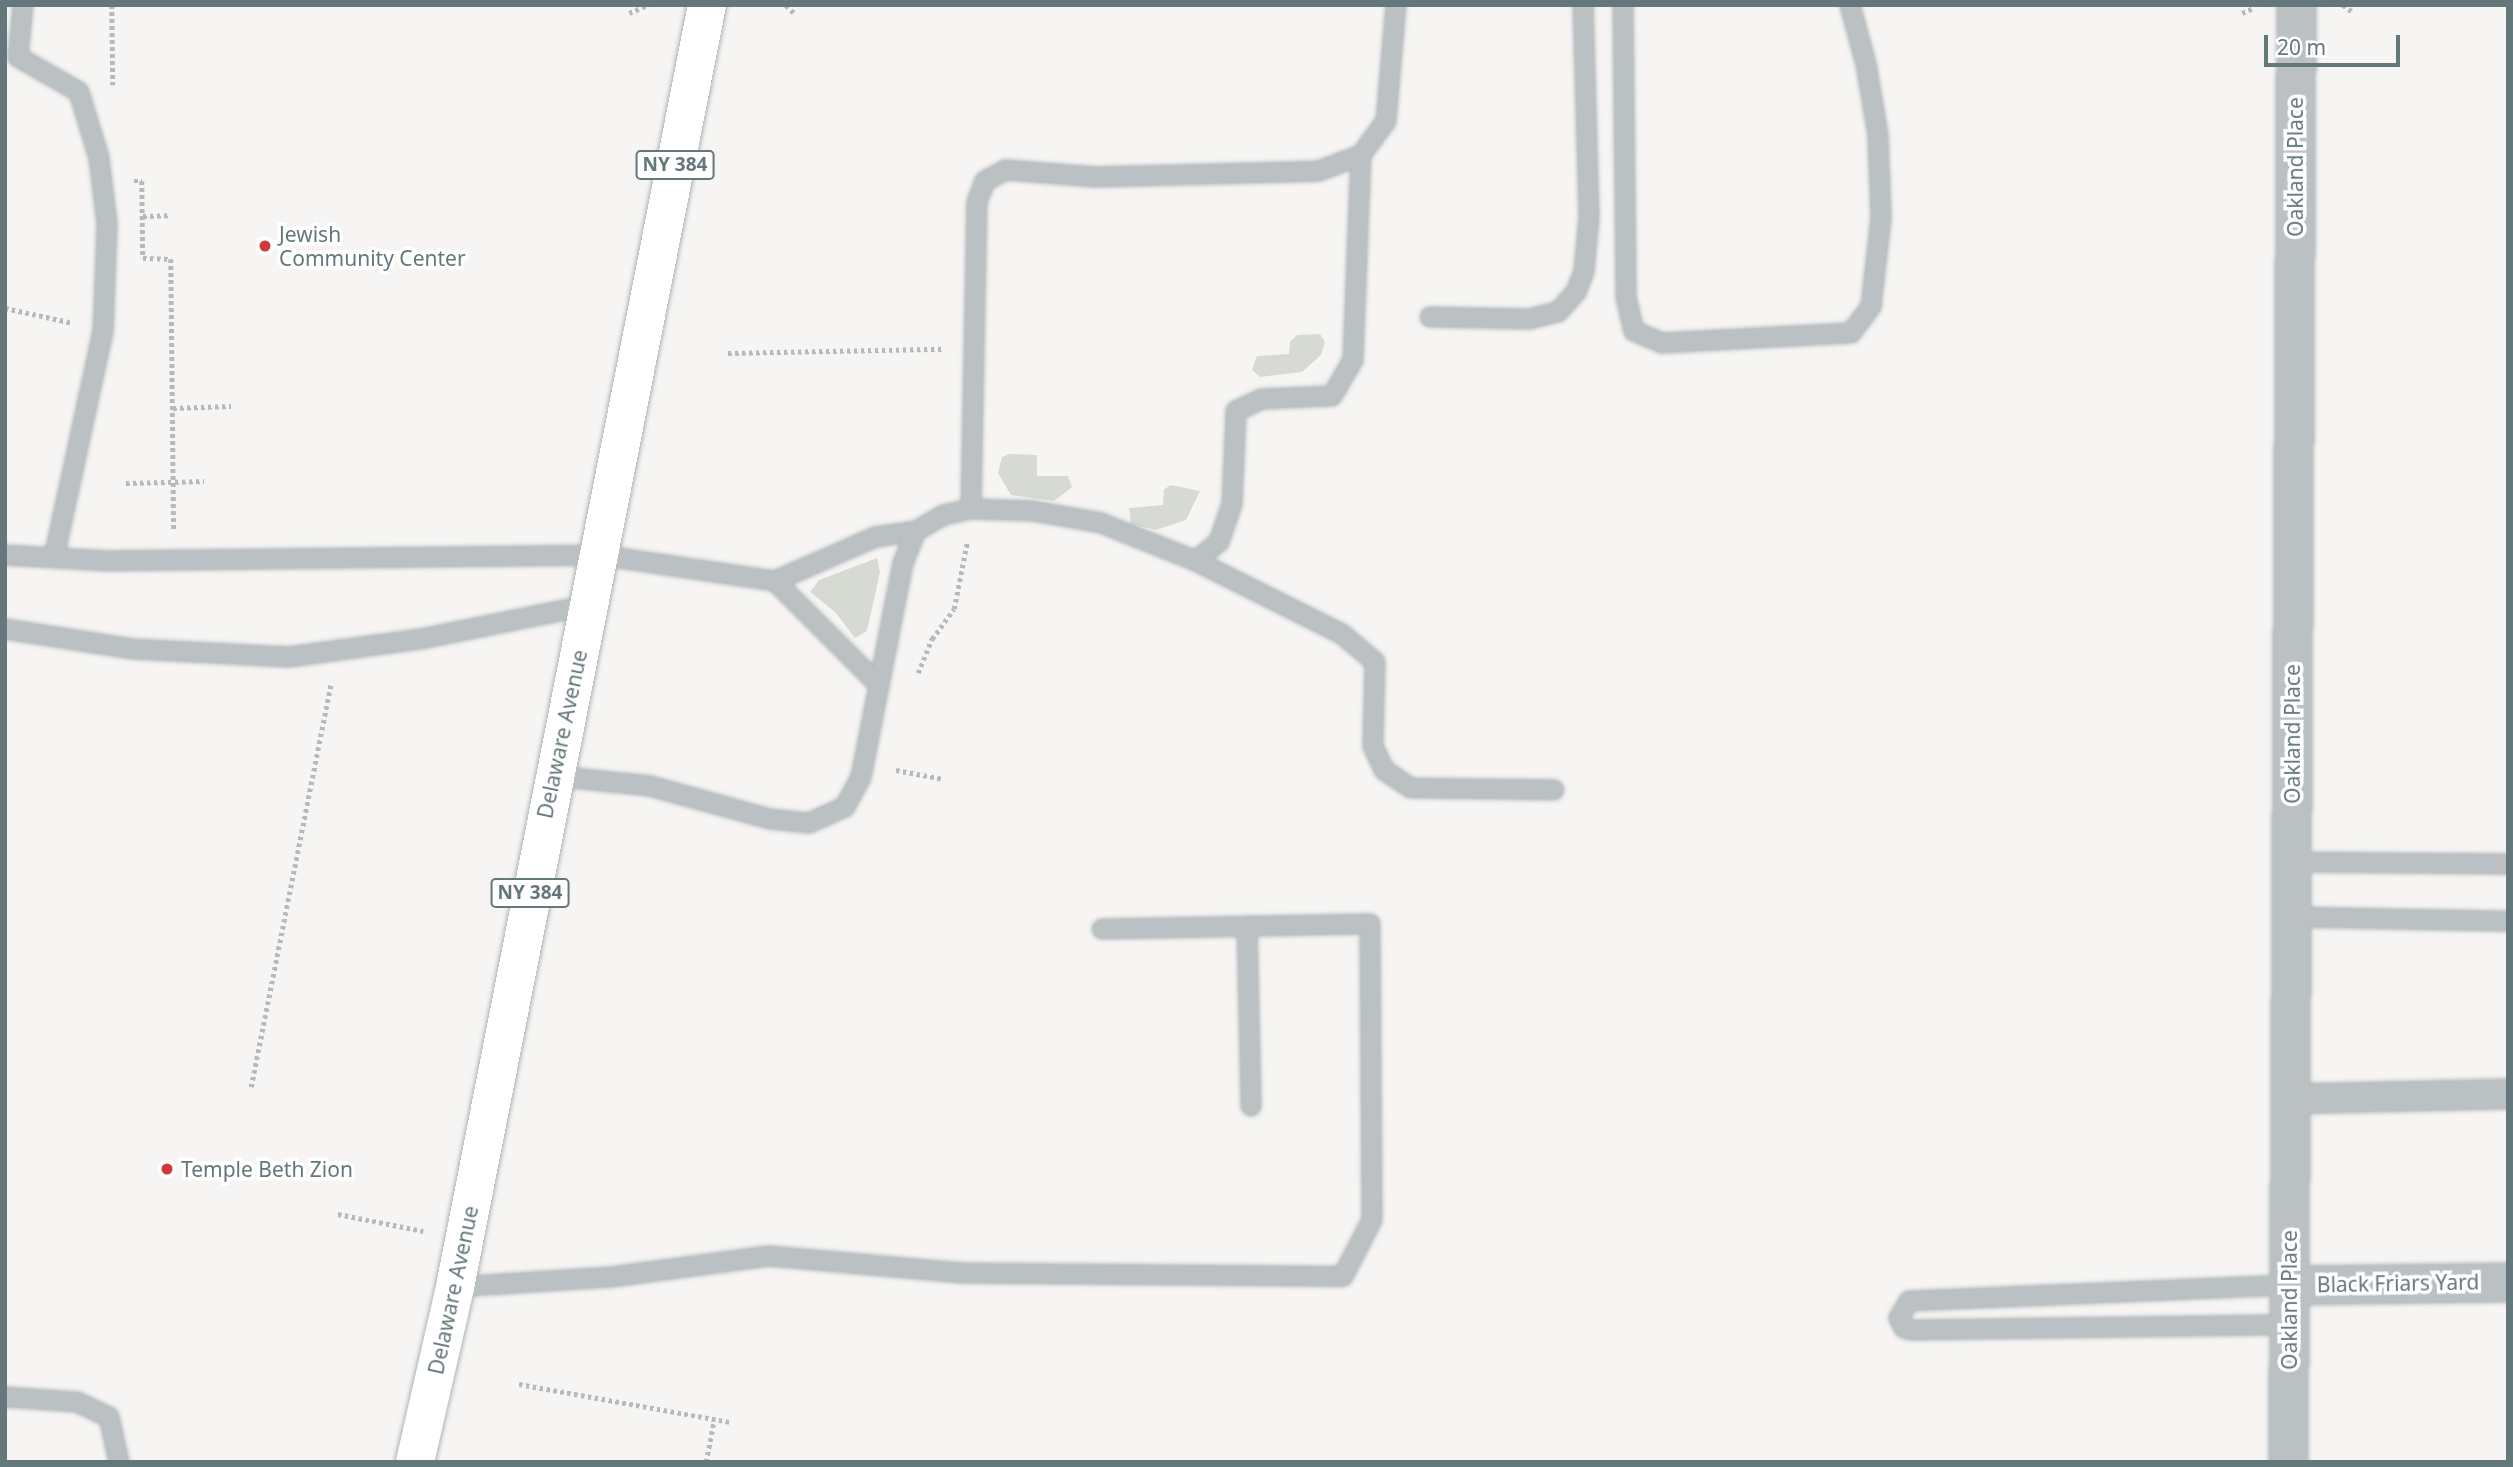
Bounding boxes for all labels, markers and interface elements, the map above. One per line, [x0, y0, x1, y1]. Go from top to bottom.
scale bar [2268, 21, 2404, 65]
text: 20 m [2277, 33, 2326, 61]
street label: Oakland Place [2282, 97, 2308, 237]
road number: NY 384 [635, 150, 715, 181]
place label: Jewish Community Center [279, 221, 466, 271]
marker: Jewish Community Center [257, 238, 273, 254]
street label: Delaware Avenue [532, 647, 592, 821]
street label: Oakland Place [2279, 664, 2305, 804]
road number: NY 384 [490, 878, 570, 908]
place label: Temple Beth Zion [181, 1156, 353, 1182]
marker: Temple Beth Zion [159, 1161, 175, 1177]
street label: Delaware Avenue [423, 1203, 483, 1377]
street label: Oakland Place [2276, 1230, 2302, 1370]
street label: Black Friars Yard [2317, 1269, 2479, 1297]

